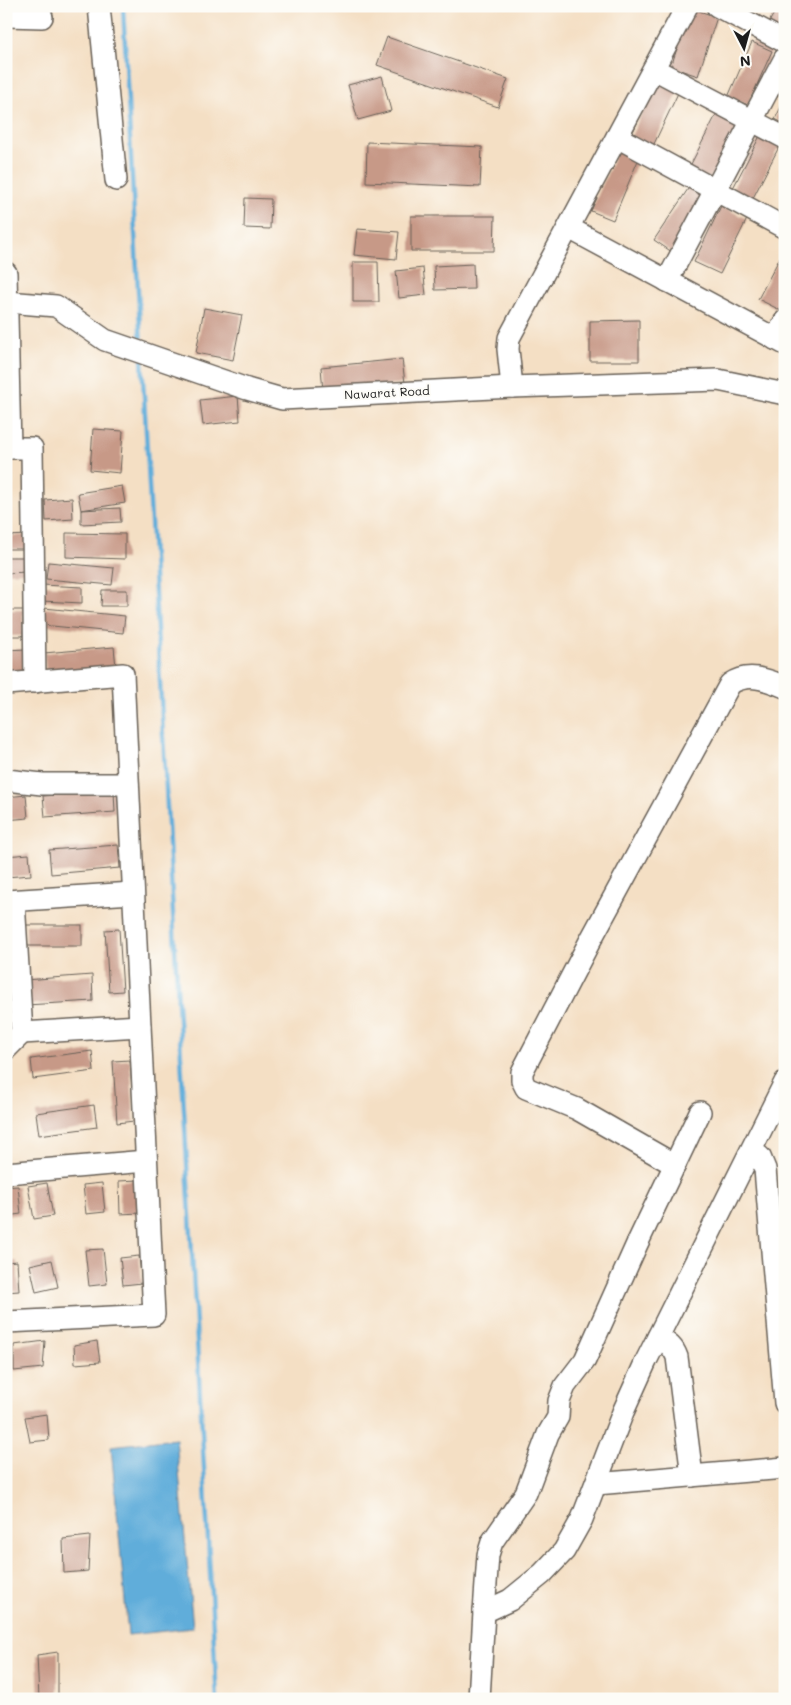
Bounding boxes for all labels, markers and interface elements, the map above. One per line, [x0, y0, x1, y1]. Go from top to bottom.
north arrow [718, 22, 768, 72]
text: N [739, 51, 752, 71]
street label: Nawarat Road [344, 382, 431, 402]

